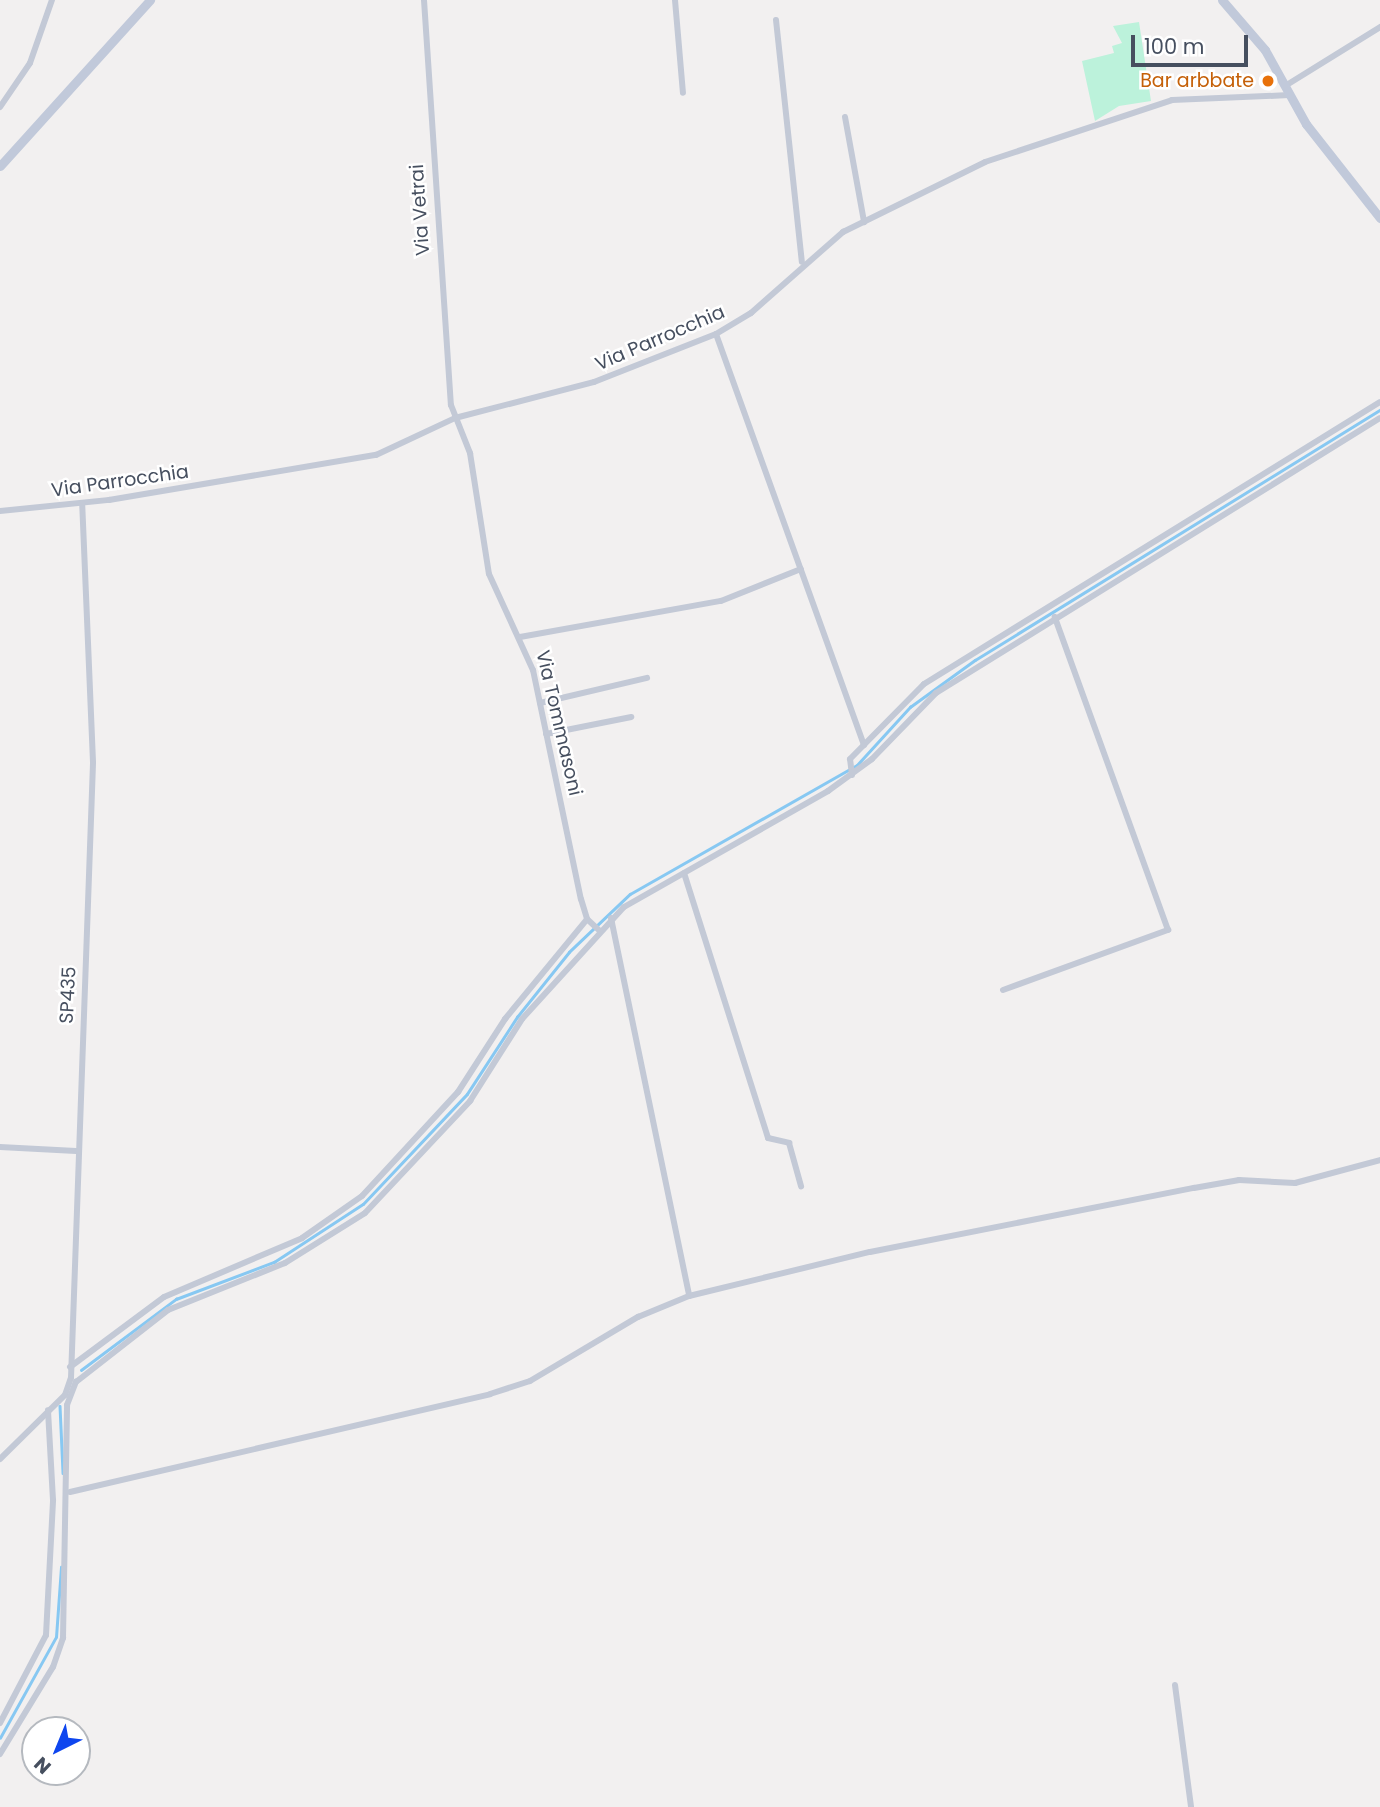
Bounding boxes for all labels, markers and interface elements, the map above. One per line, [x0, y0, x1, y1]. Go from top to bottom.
scale bar [1135, 21, 1252, 65]
text: 100 m [1144, 32, 1204, 61]
place label: Bar arbbate [1140, 70, 1254, 92]
marker: Bar arbbate [1260, 73, 1276, 89]
street label: Via Vetrai [405, 164, 435, 256]
street label: Via Parrocchia [592, 300, 728, 376]
street label: Via Parrocchia [50, 460, 190, 502]
street label: Via Tommasoni [531, 648, 587, 798]
street label: SP435 [55, 966, 81, 1024]
north arrow [21, 1716, 91, 1786]
text: N [28, 1751, 57, 1780]

